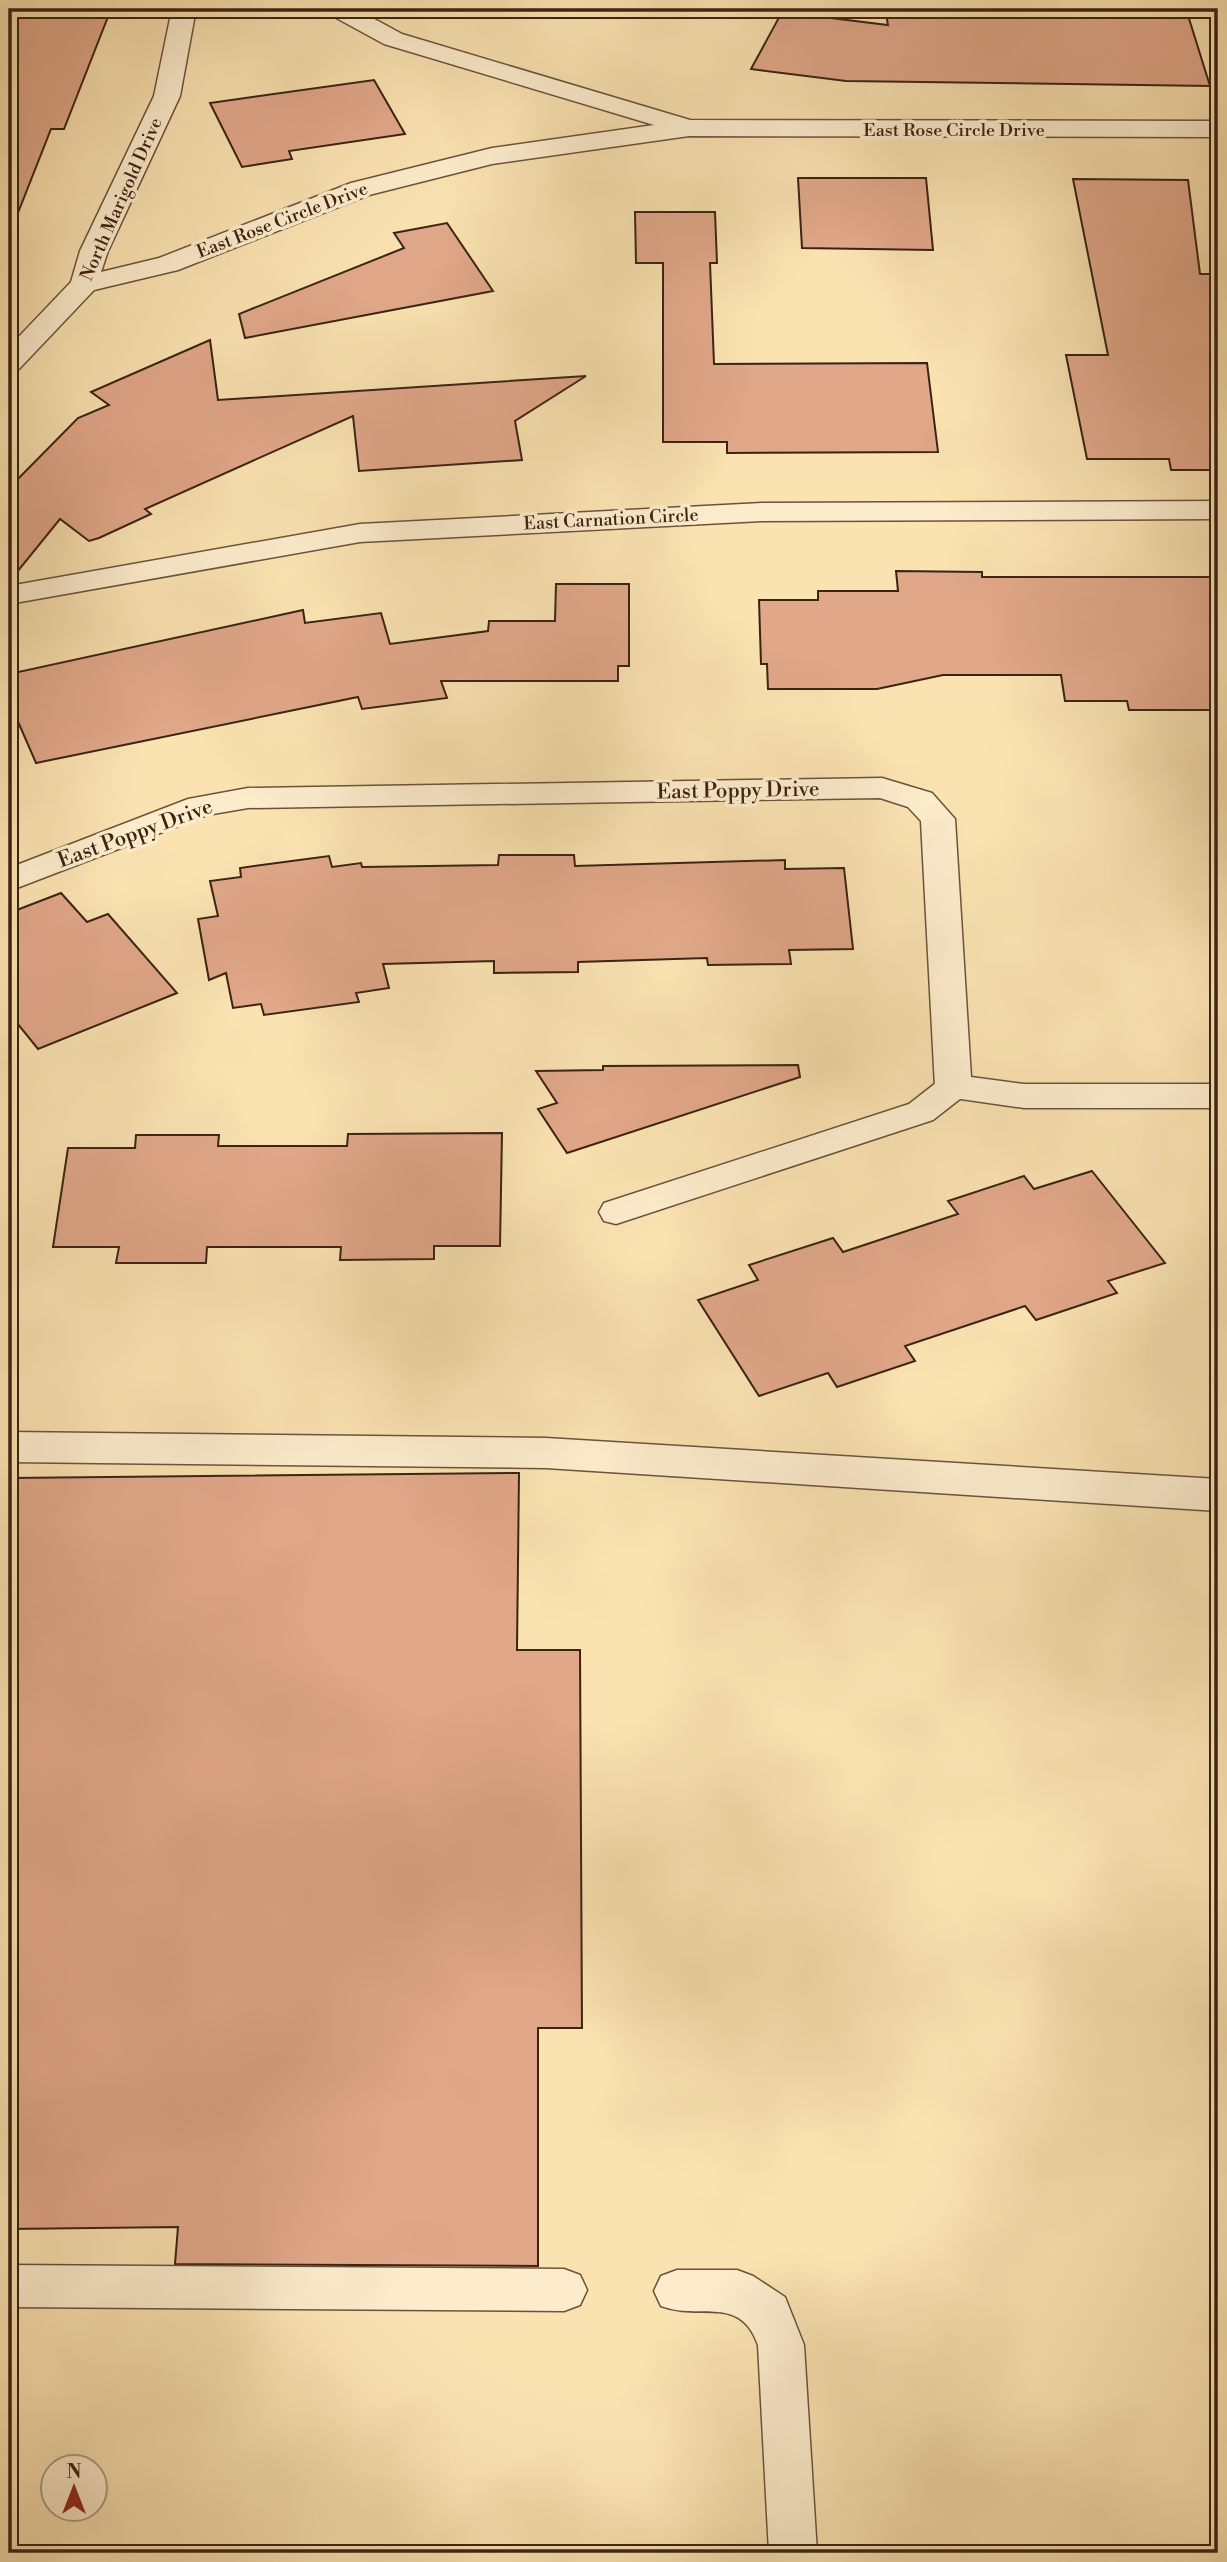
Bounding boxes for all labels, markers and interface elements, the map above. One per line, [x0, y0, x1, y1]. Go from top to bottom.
street label: North Marigold Drive [75, 114, 168, 284]
street label: East Rose Circle Drive [863, 119, 1045, 142]
street label: East Rose Circle Drive [193, 177, 371, 264]
street label: East Carnation Circle [523, 503, 699, 536]
street label: East Poppy Drive [656, 777, 820, 805]
street label: East Poppy Drive [54, 794, 216, 874]
north arrow [38, 2454, 108, 2524]
text: N [66, 2460, 82, 2484]

